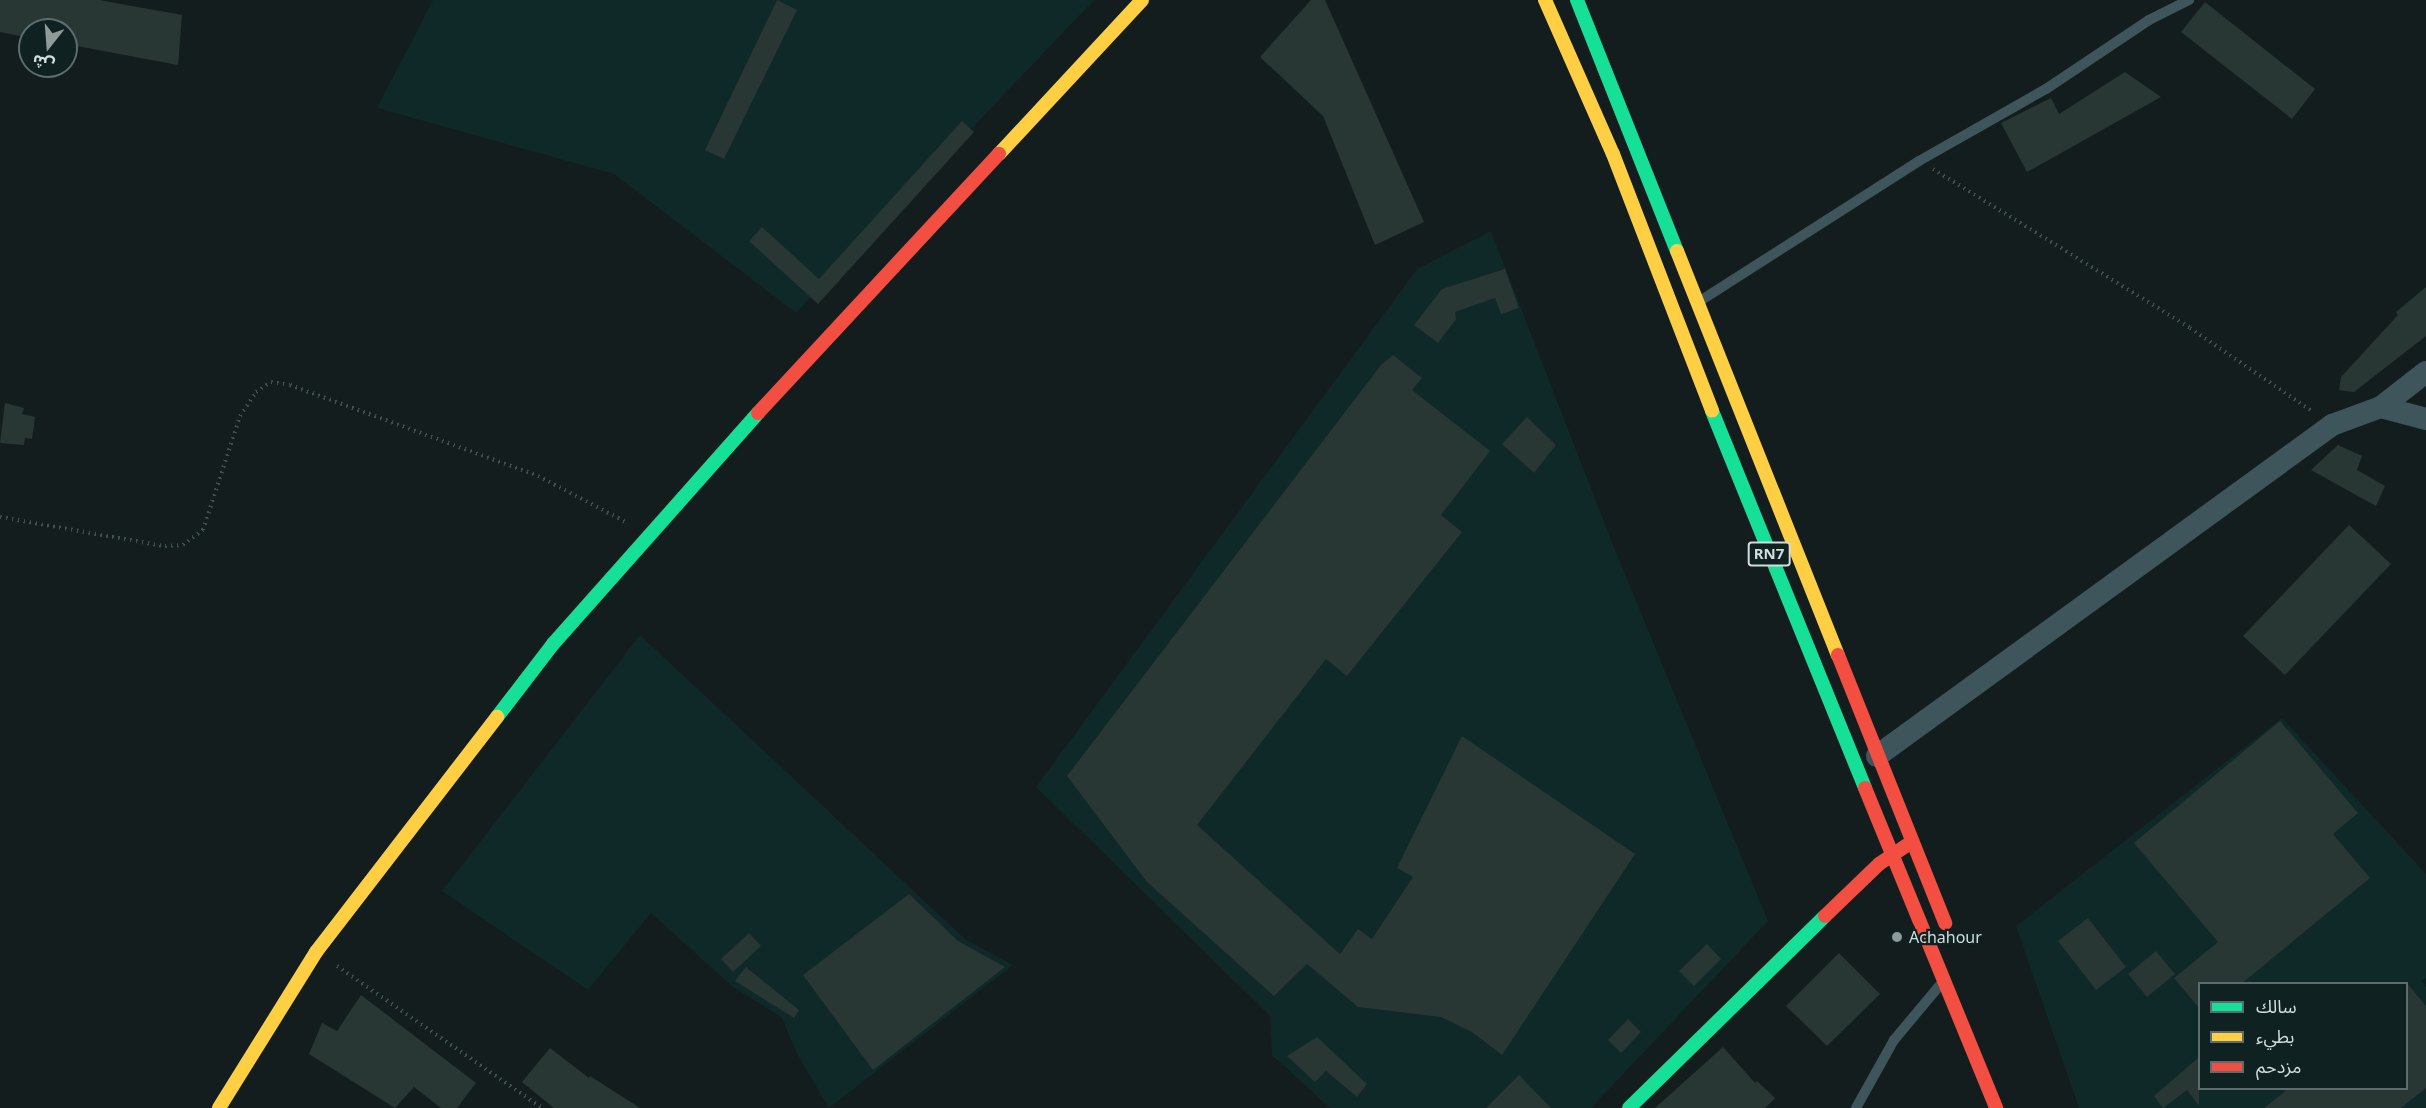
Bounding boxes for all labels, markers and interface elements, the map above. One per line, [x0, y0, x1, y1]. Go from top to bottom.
north arrow [18, 18, 78, 78]
text: ش [30, 50, 57, 77]
road number: RN7 [1746, 542, 1792, 566]
place label: Achahour [1909, 927, 1982, 947]
marker: Achahour [1890, 930, 1904, 944]
legend [2198, 982, 2408, 1090]
text: سالك [2256, 994, 2297, 1018]
text: بطيء [2256, 1024, 2294, 1048]
text: مزدحم [2256, 1054, 2301, 1078]

